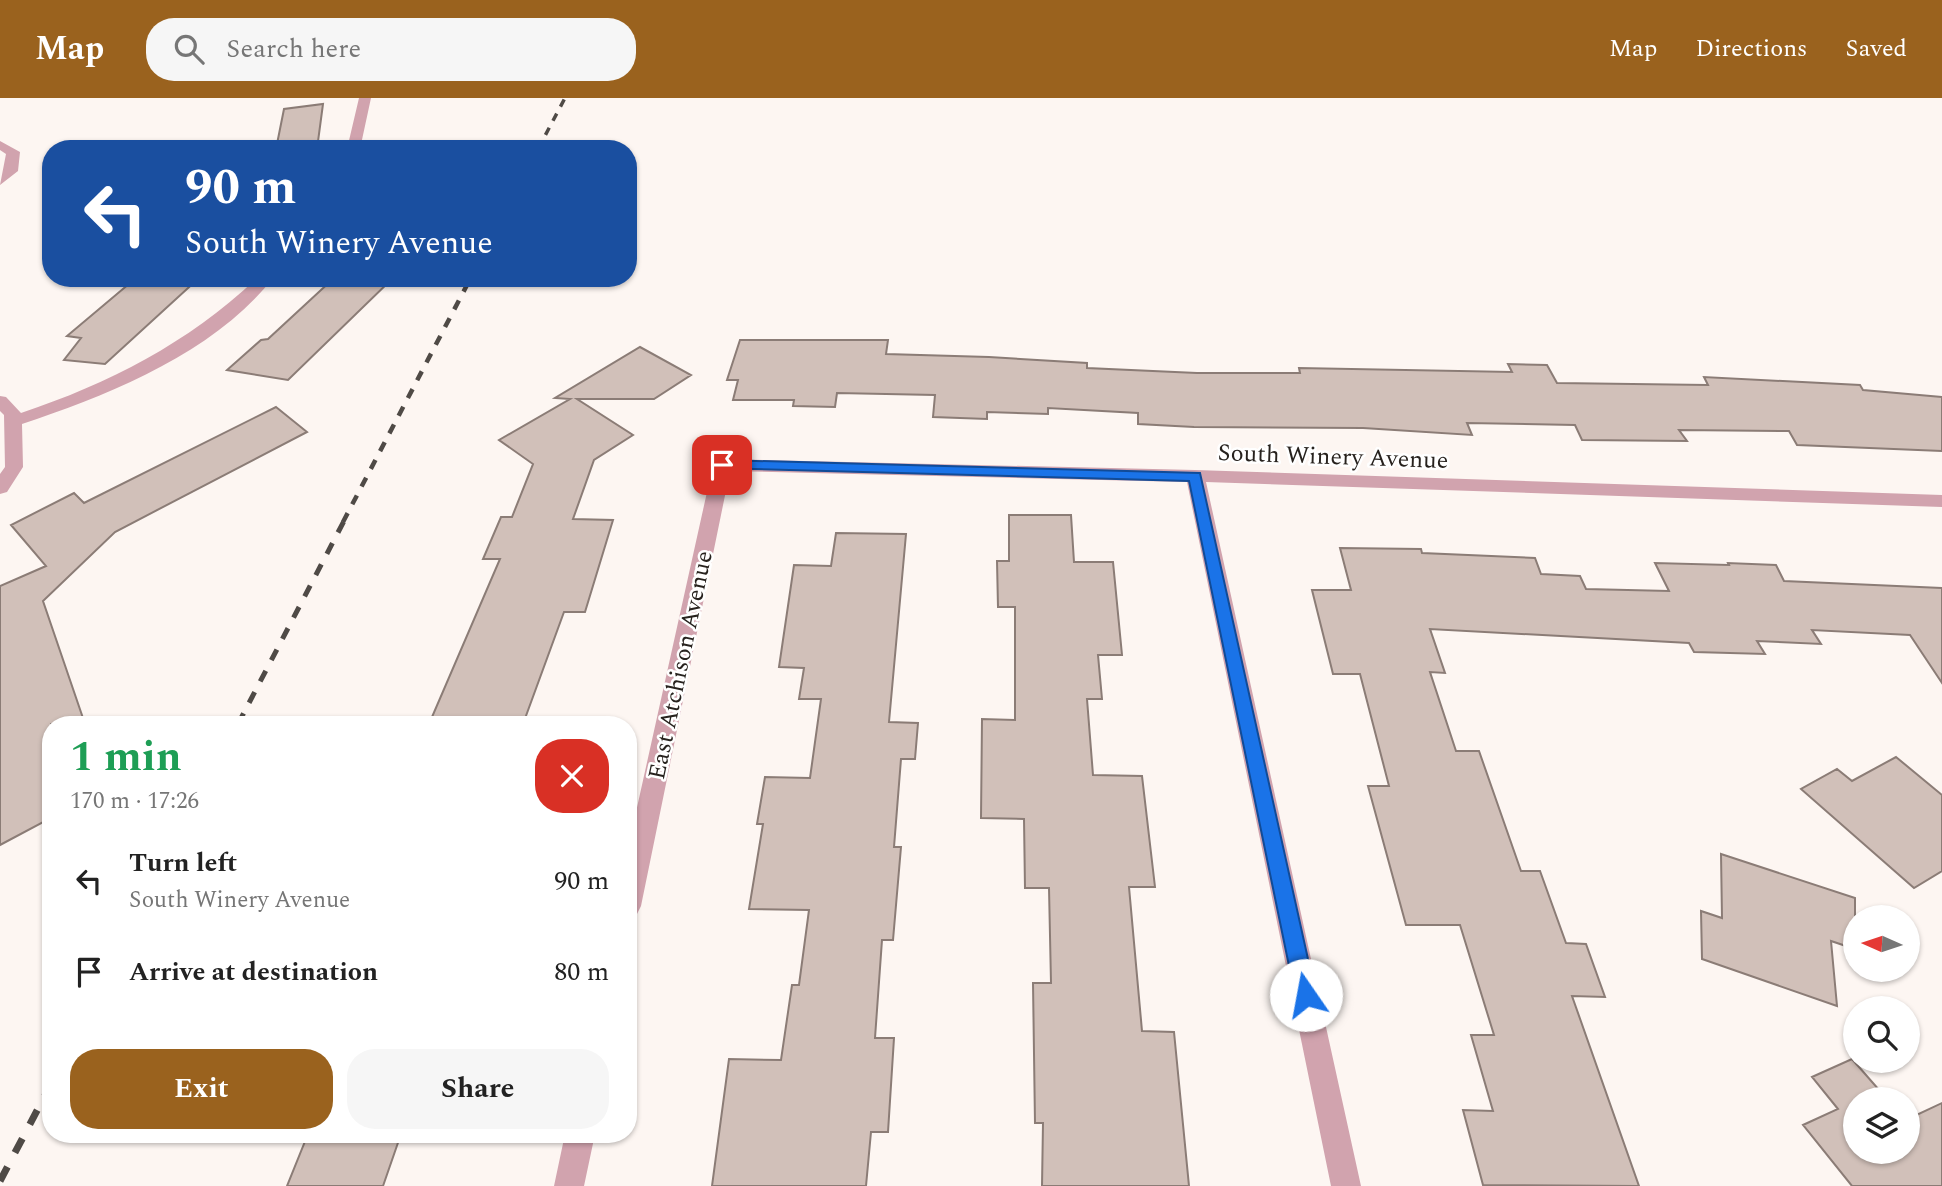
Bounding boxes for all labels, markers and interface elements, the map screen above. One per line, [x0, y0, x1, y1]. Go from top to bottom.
search box [146, 18, 636, 81]
text: Map [35, 24, 104, 74]
text: Search here [226, 29, 361, 69]
icon: search [170, 30, 208, 68]
text: Map [1609, 31, 1657, 67]
text: Directions [1695, 31, 1807, 67]
text: Saved [1845, 31, 1907, 67]
text: 90 m [185, 151, 296, 226]
icon: left [70, 168, 161, 259]
text: South Winery Avenue [185, 219, 493, 268]
pin [692, 435, 752, 495]
street label: South Winery Avenue [1217, 435, 1449, 479]
icon: arrive [703, 446, 741, 484]
street label: East Atchison Avenue [639, 547, 723, 783]
text: 1 min [70, 726, 182, 789]
button: close [535, 739, 609, 813]
text: 170 m · 17:26 [70, 784, 199, 819]
text: Turn left [129, 843, 237, 883]
text: 90 m [554, 861, 609, 901]
icon: left [70, 862, 108, 900]
text: South Winery Avenue [129, 883, 350, 918]
north arrow [1843, 905, 1920, 982]
map controls [1843, 905, 1920, 1164]
text: Arrive at destination [129, 952, 378, 992]
text: 80 m [554, 952, 609, 992]
icon: arrive [70, 953, 108, 991]
position arrow [1269, 958, 1343, 1032]
button: search [1843, 996, 1920, 1073]
button: Exit [70, 1049, 333, 1129]
button: Share [347, 1049, 609, 1129]
button: layers [1843, 1087, 1920, 1164]

